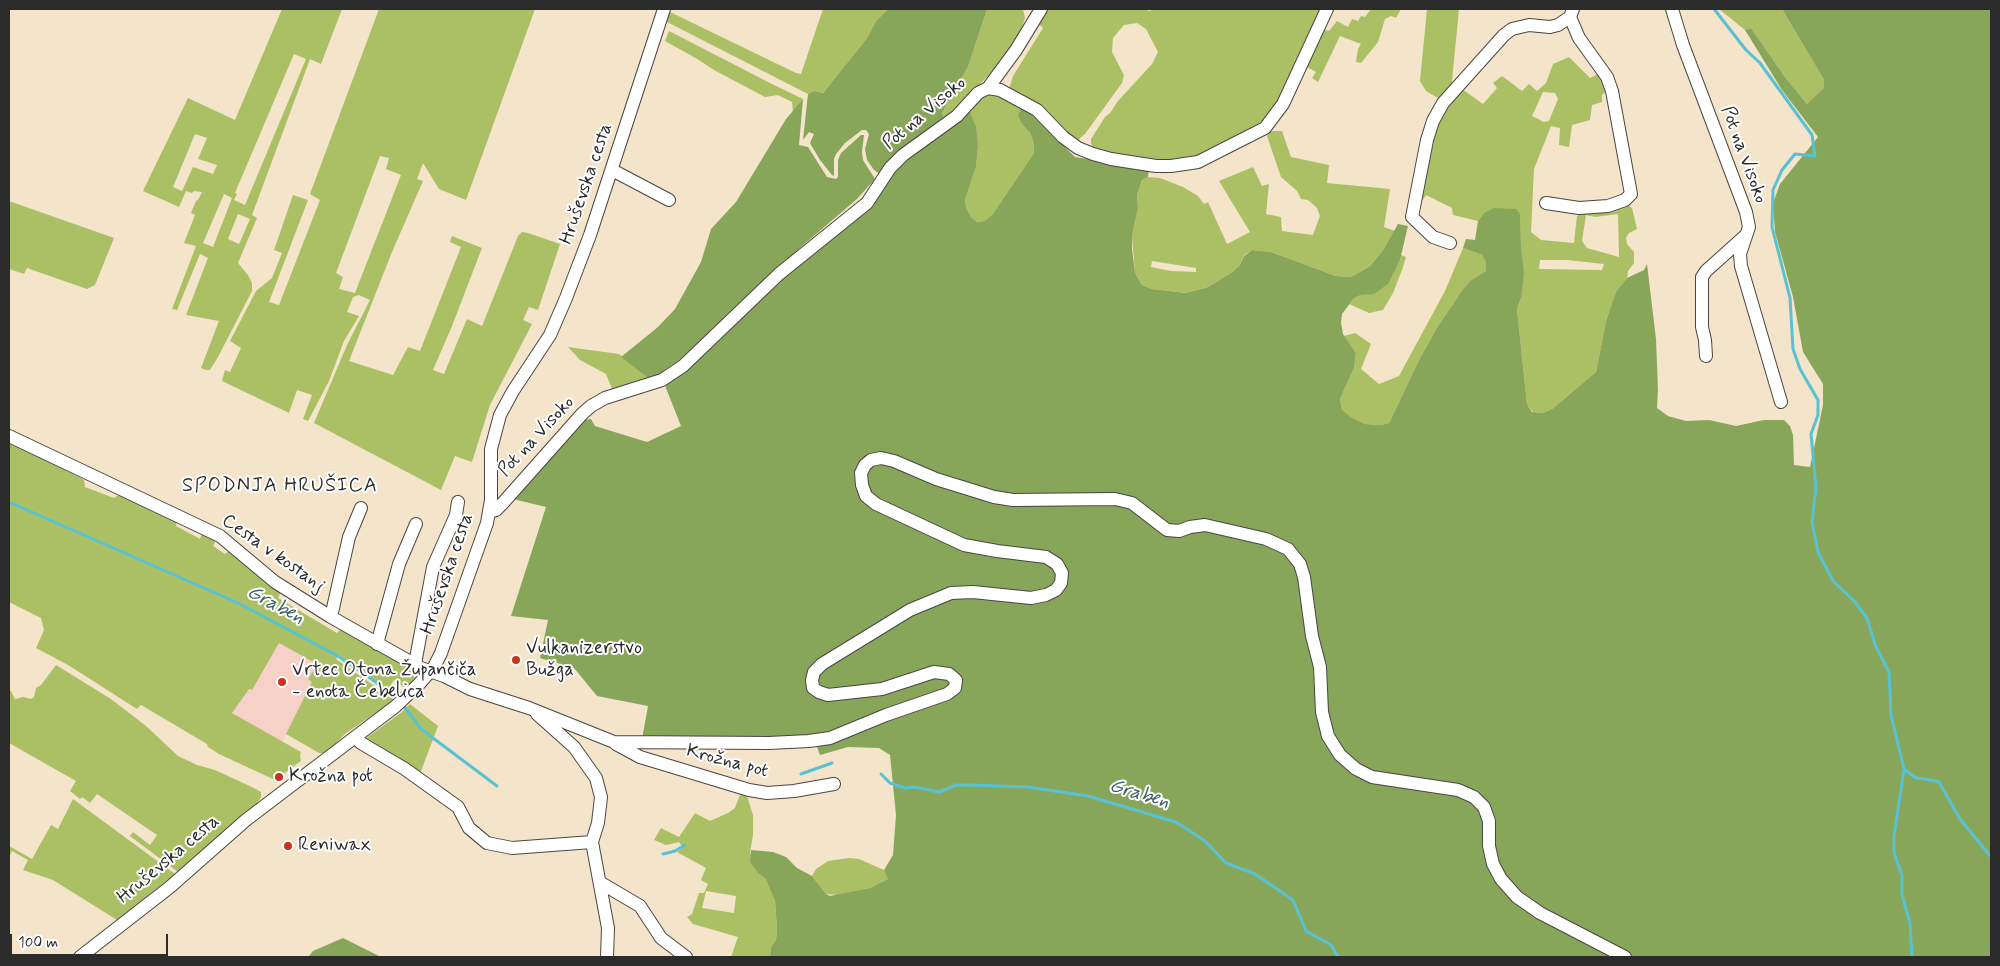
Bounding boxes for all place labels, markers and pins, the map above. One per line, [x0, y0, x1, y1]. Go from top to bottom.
place label: Vulkanizerstvo Bužga [526, 638, 642, 682]
marker: Vulkanizerstvo Bužga [510, 654, 522, 666]
place label: Vrtec Otona Župančiča - enota Čebelica [292, 660, 477, 704]
marker: Vrtec Otona Župančiča - enota Čebelica [276, 676, 288, 688]
place label: Krožna pot [289, 766, 373, 788]
marker: Krožna pot [273, 771, 285, 783]
place label: Reniwax [298, 835, 371, 857]
marker: Reniwax [282, 840, 294, 852]

